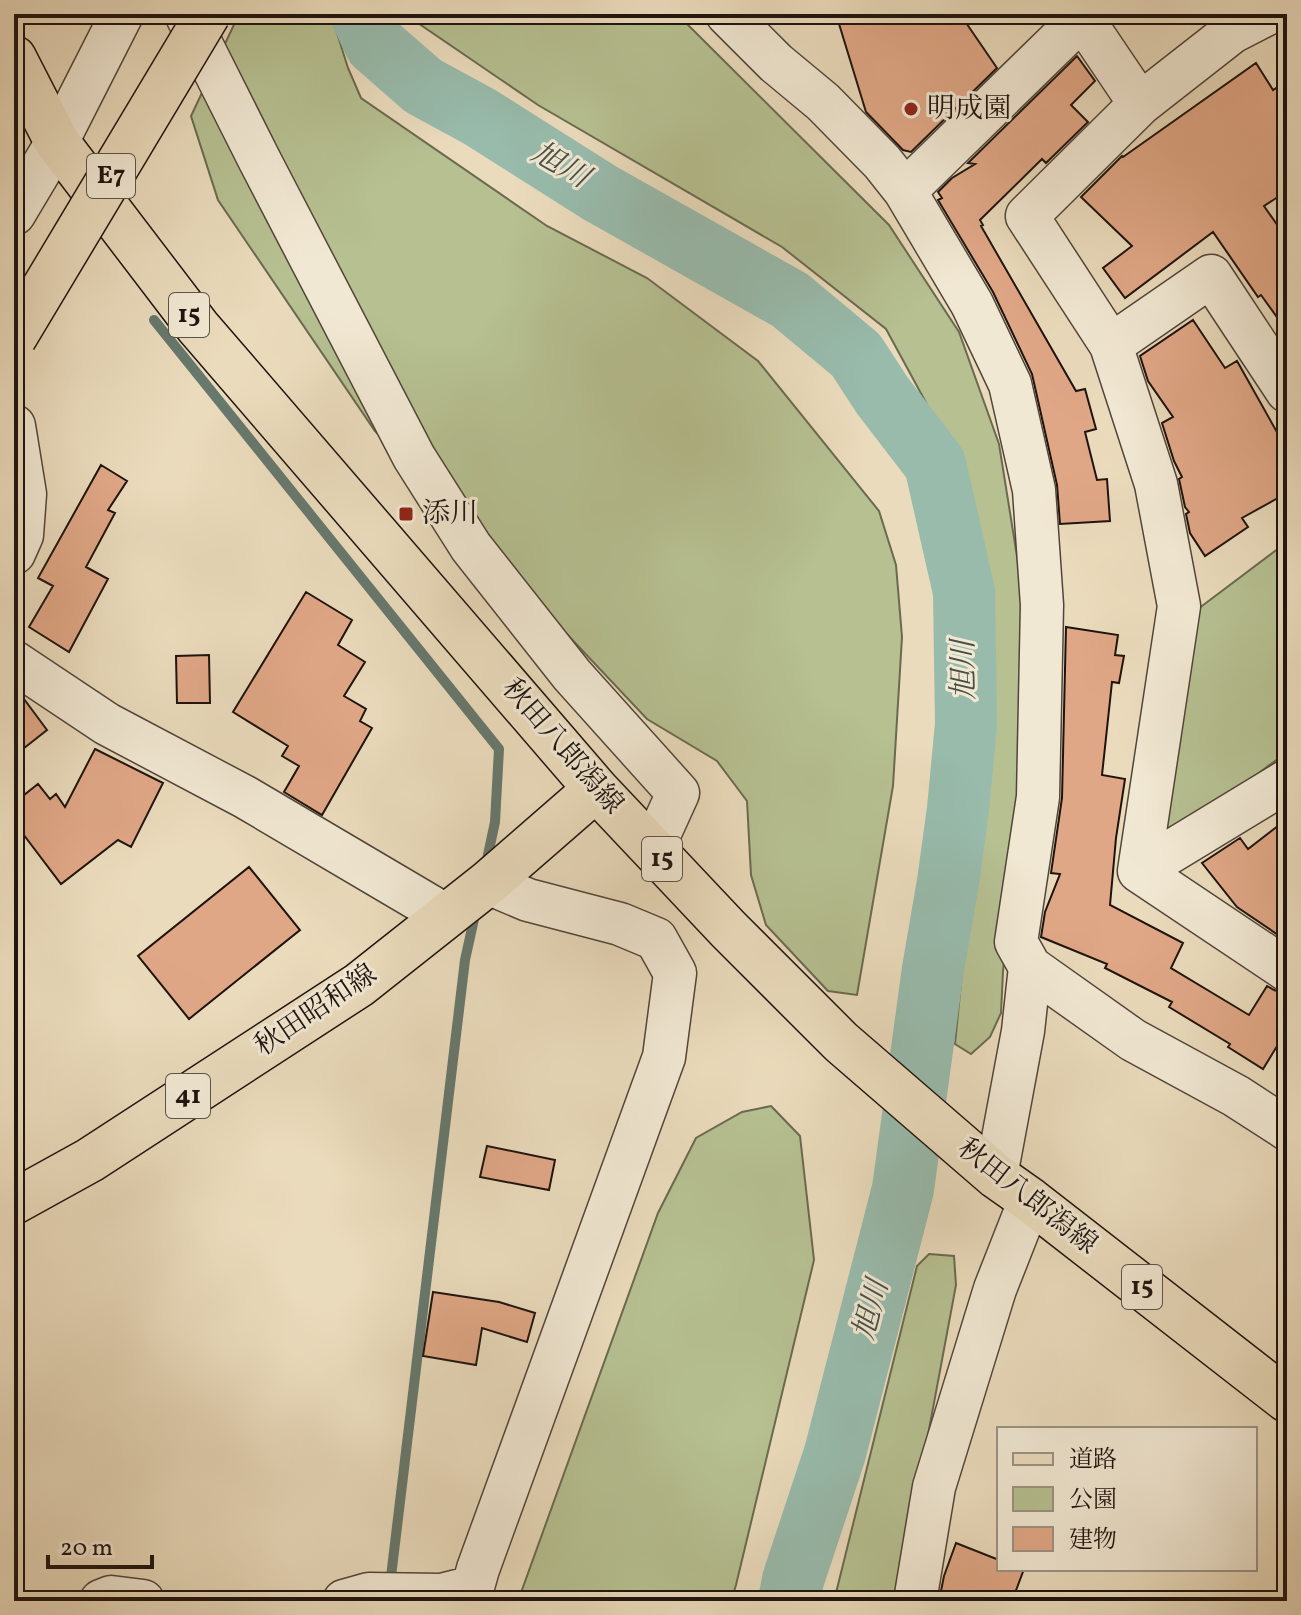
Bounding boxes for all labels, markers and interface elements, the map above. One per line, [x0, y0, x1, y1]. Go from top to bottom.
place label: 明成園 [927, 90, 1011, 129]
marker: 明成園 [902, 100, 920, 118]
water label: 旭川 [524, 133, 599, 201]
road number: E7 [87, 154, 135, 198]
road number: 15 [169, 293, 209, 337]
place label: 添川 [422, 495, 478, 534]
marker: 添川 [397, 505, 415, 523]
water label: 旭川 [943, 637, 987, 700]
street label: 秋田八郎潟線 [492, 671, 632, 823]
road number: 15 [642, 837, 682, 881]
street label: 秋田昭和線 [247, 956, 385, 1066]
road number: 41 [166, 1074, 210, 1118]
street label: 秋田八郎潟線 [949, 1130, 1105, 1264]
road number: 15 [1122, 1265, 1162, 1309]
water label: 旭川 [844, 1273, 901, 1344]
legend [997, 1427, 1257, 1571]
text: 道路 [1069, 1444, 1117, 1478]
text: 公園 [1069, 1484, 1117, 1518]
scale bar [48, 1519, 152, 1569]
text: 建物 [1069, 1524, 1117, 1558]
text: 20 m [60, 1532, 113, 1566]

